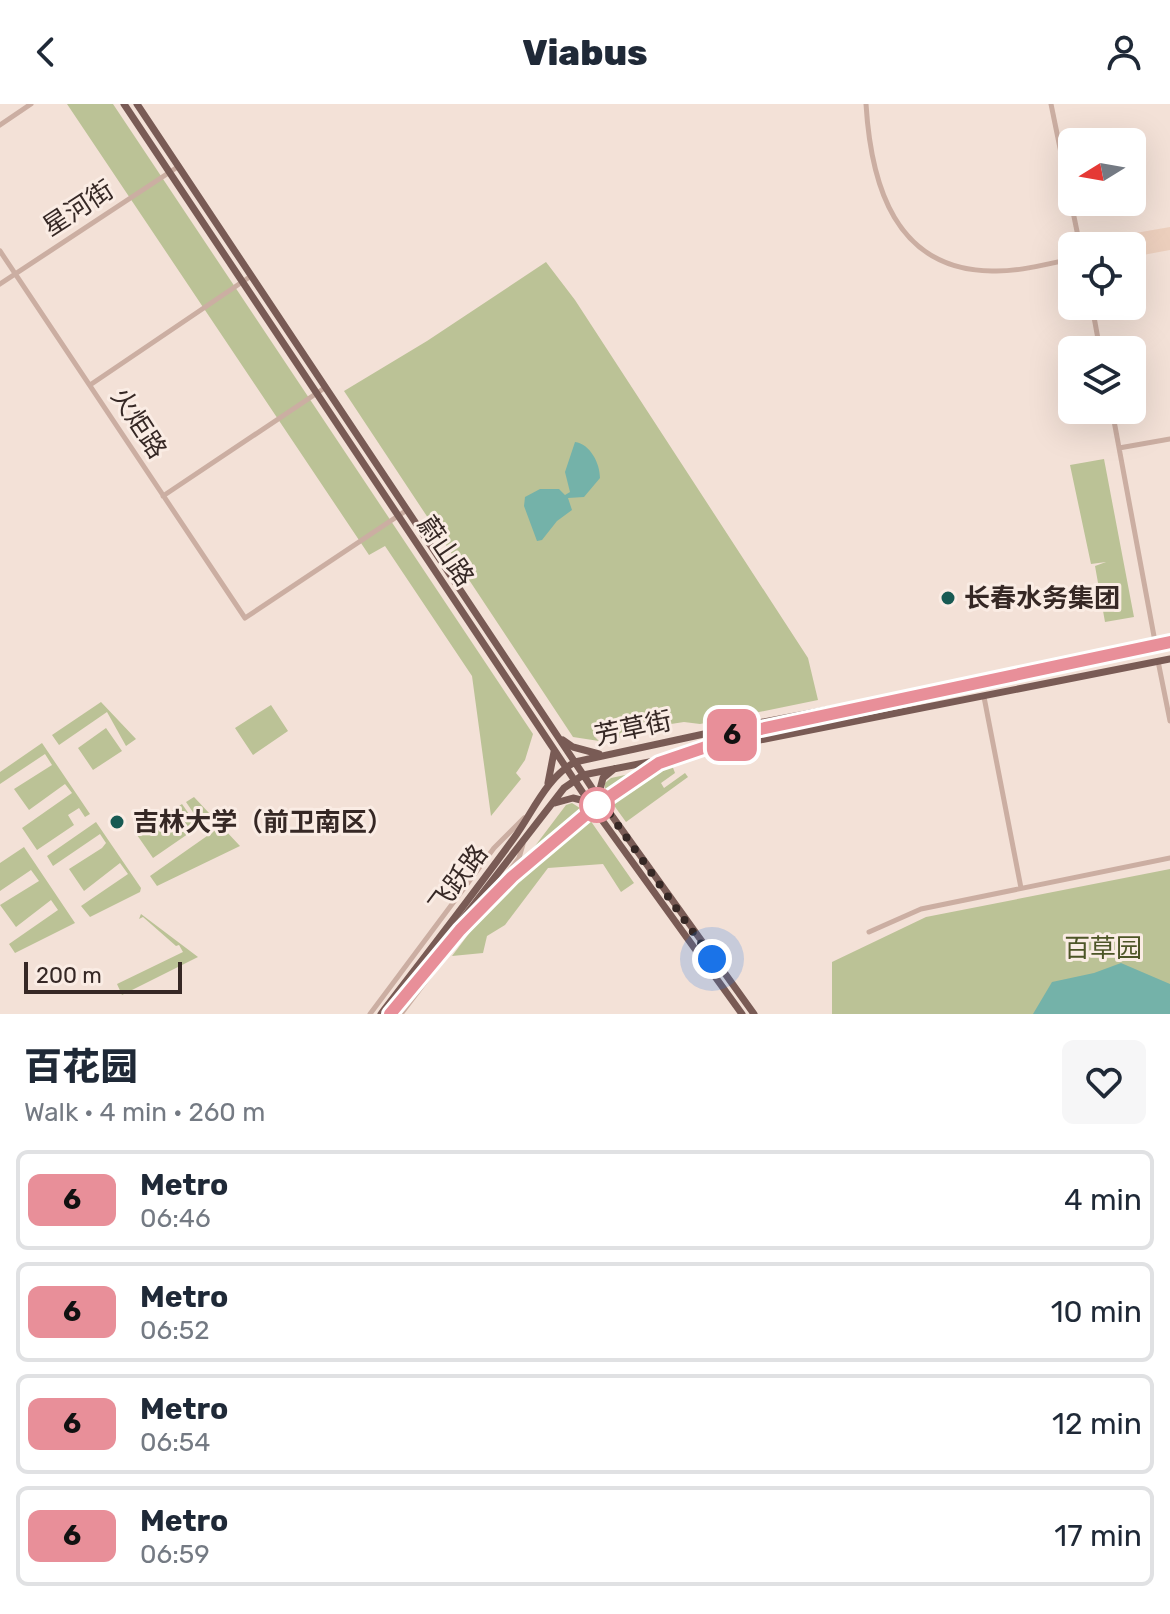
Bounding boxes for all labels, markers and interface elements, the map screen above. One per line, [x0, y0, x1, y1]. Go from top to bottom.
icon: back [24, 30, 68, 74]
icon: person [1102, 30, 1146, 74]
text: Viabus [522, 31, 648, 74]
north arrow [1058, 128, 1146, 216]
map controls [1058, 128, 1146, 424]
street label: 星河街 [37, 174, 119, 243]
button: locate [1058, 232, 1146, 320]
button: layers [1058, 336, 1146, 424]
street label: 火炬路 [104, 382, 173, 464]
street label: 蔚山路 [411, 510, 480, 592]
place label: 长春水务集团 [964, 583, 1120, 614]
marker: 长春水务集团 [939, 589, 957, 607]
street label: 芳草街 [592, 705, 674, 752]
line badge: 6 [706, 709, 758, 761]
text: 6 [723, 718, 741, 751]
unlabelled marker [580, 788, 614, 822]
place label: 吉林大学（前卫南区） [133, 807, 393, 838]
marker: 吉林大学（前卫南区） [108, 813, 126, 831]
street label: 飞跃路 [423, 839, 494, 920]
park label: 百草园 [1064, 933, 1142, 964]
your location [692, 939, 732, 979]
scale bar [24, 958, 182, 994]
text: 200 m [36, 962, 102, 989]
button: heart [1062, 1040, 1146, 1124]
text: 百花园 [24, 1044, 138, 1090]
text: Walk · 4 min · 260 m [24, 1097, 265, 1128]
text: Metro [140, 1167, 228, 1203]
text: 4 min [1064, 1182, 1142, 1218]
text: 6 [63, 1183, 81, 1216]
text: 06:46 [140, 1203, 211, 1234]
text: Metro [140, 1279, 228, 1315]
text: 10 min [1051, 1294, 1142, 1330]
text: 6 [63, 1295, 81, 1328]
text: 06:52 [140, 1315, 210, 1346]
text: Metro [140, 1391, 228, 1427]
text: 12 min [1052, 1406, 1142, 1442]
text: 6 [63, 1407, 81, 1440]
text: 06:54 [140, 1427, 210, 1458]
text: Metro [140, 1503, 228, 1539]
text: 17 min [1054, 1518, 1142, 1554]
text: 6 [63, 1519, 81, 1552]
text: 06:59 [140, 1539, 210, 1570]

